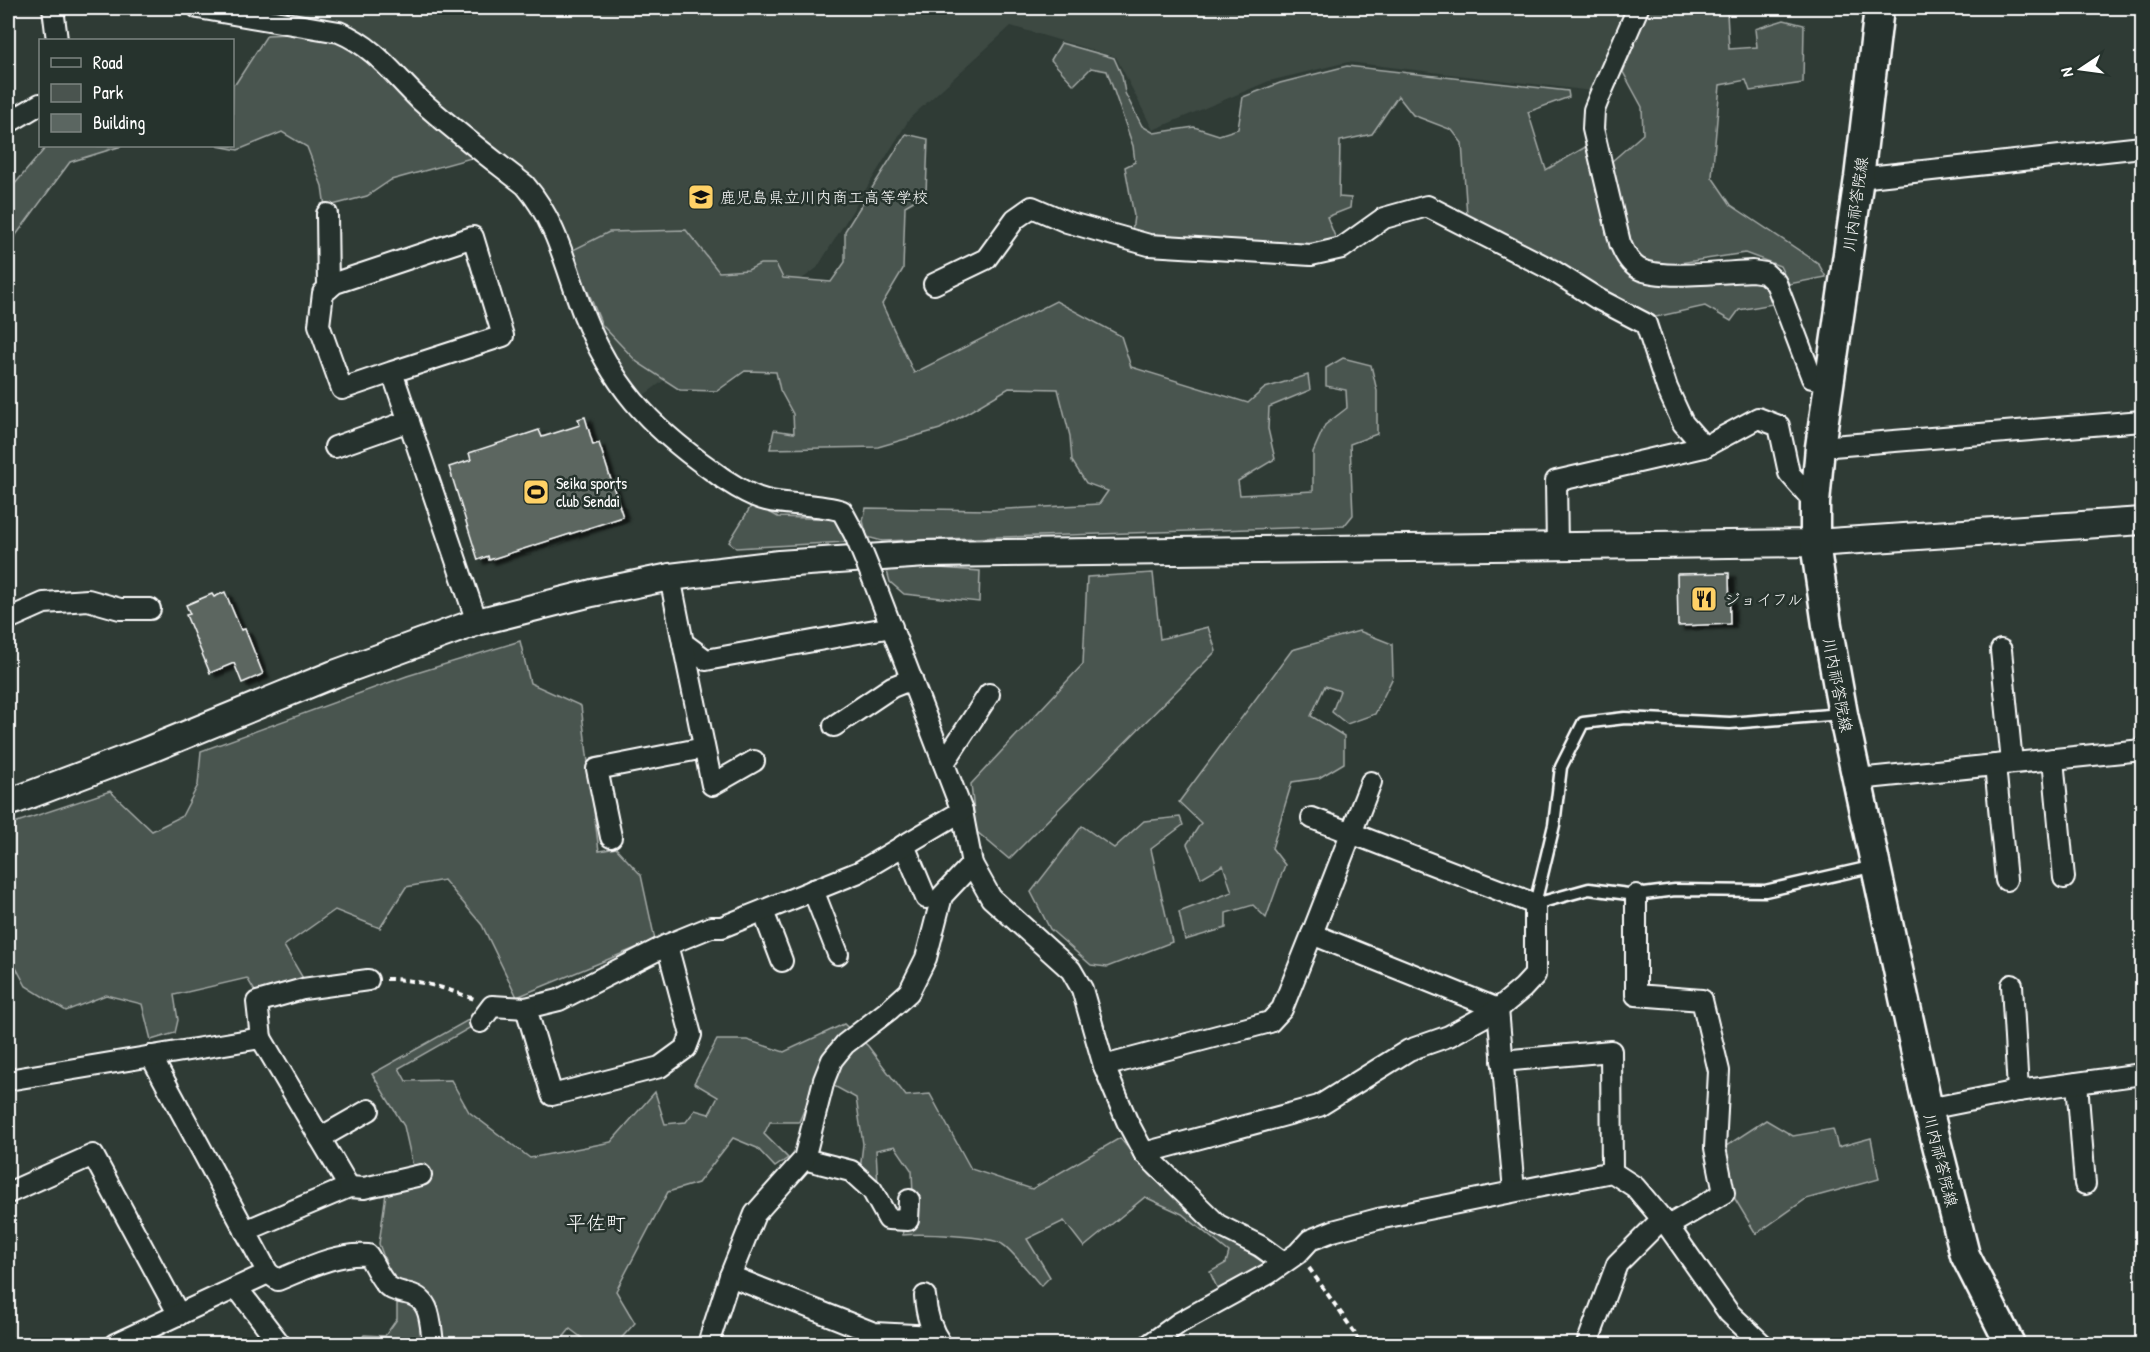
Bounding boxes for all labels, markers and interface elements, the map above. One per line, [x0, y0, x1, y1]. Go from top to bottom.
legend [39, 39, 234, 147]
north arrow [2051, 39, 2111, 99]
text: Road [93, 50, 123, 75]
text: N [2055, 65, 2078, 79]
text: Park [93, 80, 124, 105]
text: Building [93, 110, 145, 135]
street label: 川内祁答院線 [1837, 155, 1873, 253]
school or university icon: 鹿児島県立川内商工高等学校 [686, 182, 716, 212]
place label: 鹿児島県立川内商工高等学校 [720, 186, 928, 208]
place label: Seika sports club Sendai [556, 472, 627, 512]
sports icon: Seika sports club Sendai [521, 477, 551, 507]
restaurant icon: ジョイフル [1689, 584, 1719, 614]
place label: ジョイフル [1724, 588, 1803, 610]
street label: 川内祁答院線 [1818, 636, 1858, 734]
street label: 川内祁答院線 [1919, 1111, 1963, 1209]
district label: 平佐町 [566, 1209, 626, 1236]

